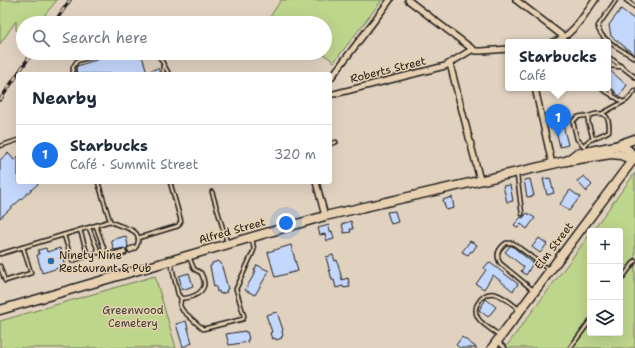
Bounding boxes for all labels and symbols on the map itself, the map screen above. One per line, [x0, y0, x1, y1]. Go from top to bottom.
street label: Roberts Street [349, 53, 428, 87]
pin: 1 [545, 104, 571, 137]
your location [276, 213, 296, 233]
street label: Alfred Street [197, 214, 267, 248]
street label: Elm Street [531, 219, 577, 273]
place label: Ninety Nine Restaurant & Pub [59, 248, 151, 276]
marker: Ninety Nine Restaurant & Pub [46, 256, 56, 266]
park label: Greenwood Cemetery [102, 303, 164, 331]

